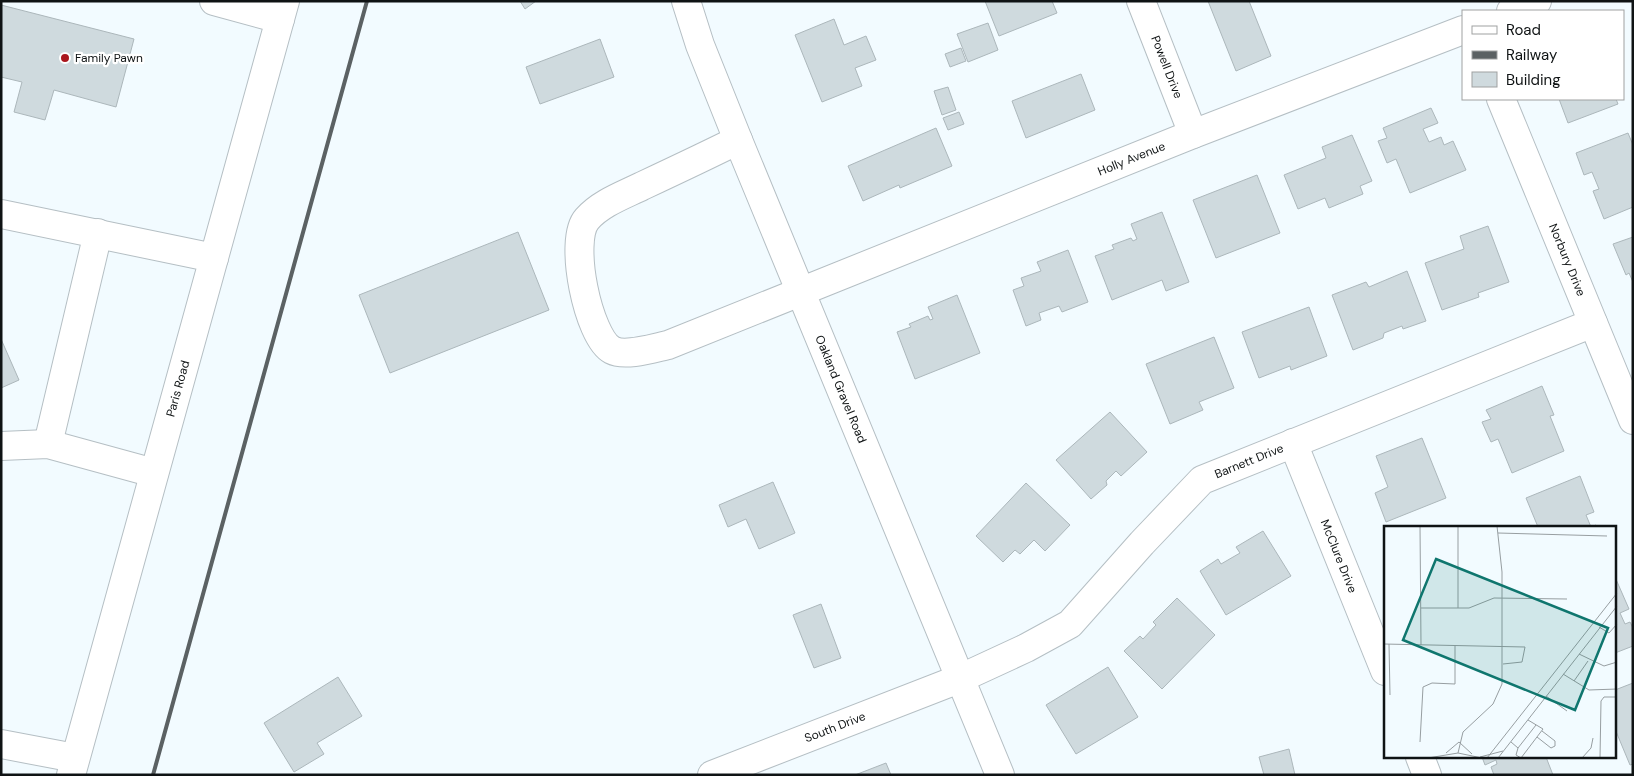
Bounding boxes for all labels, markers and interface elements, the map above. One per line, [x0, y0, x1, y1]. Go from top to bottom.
legend [1462, 10, 1624, 100]
text: Road [1506, 20, 1541, 40]
street label: Powell Drive [1147, 33, 1186, 101]
text: Railway [1506, 45, 1558, 65]
place label: Family Pawn [75, 50, 143, 66]
marker: Family Pawn [59, 52, 71, 64]
text: Building [1506, 70, 1561, 90]
street label: Holly Avenue [1095, 138, 1168, 179]
street label: Norbury Drive [1545, 221, 1589, 299]
street label: Oakland Gravel Road [811, 333, 870, 445]
street label: Paris Road [162, 359, 193, 418]
street label: Barnett Drive [1212, 440, 1286, 482]
street label: McClure Drive [1317, 517, 1361, 595]
inset map [1384, 526, 1616, 758]
street label: South Drive [802, 708, 868, 746]

